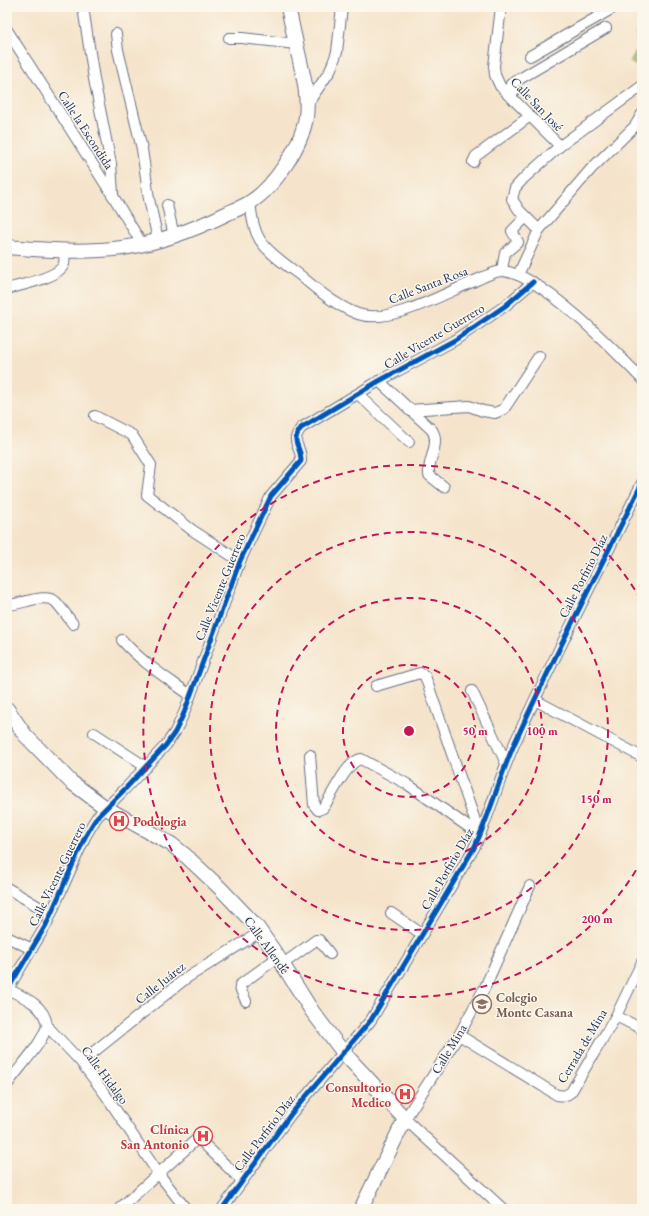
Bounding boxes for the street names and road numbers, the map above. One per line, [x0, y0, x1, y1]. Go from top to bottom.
street label: Calle San José [507, 73, 567, 135]
street label: Calle la Escondida [54, 87, 118, 173]
street label: Calle Santa Rosa [386, 262, 471, 308]
street label: Calle Vicente Guerrero [380, 299, 488, 373]
street label: Calle Vicente Guerrero [191, 531, 249, 643]
street label: Calle Porfirio Díaz [555, 531, 611, 621]
street label: Calle Vicente Guerrero [24, 819, 90, 929]
street label: Calle Porfirio Díaz [417, 825, 477, 913]
street label: Calle Allende [240, 913, 294, 977]
street label: Calle Juárez [131, 958, 189, 1008]
street label: Cerrada de Mina [553, 1005, 611, 1086]
street label: Calle Mina [427, 1020, 471, 1077]
street label: Calle Hidalgo [77, 1042, 133, 1108]
street label: Calle Porfirio Díaz [230, 1091, 298, 1175]

